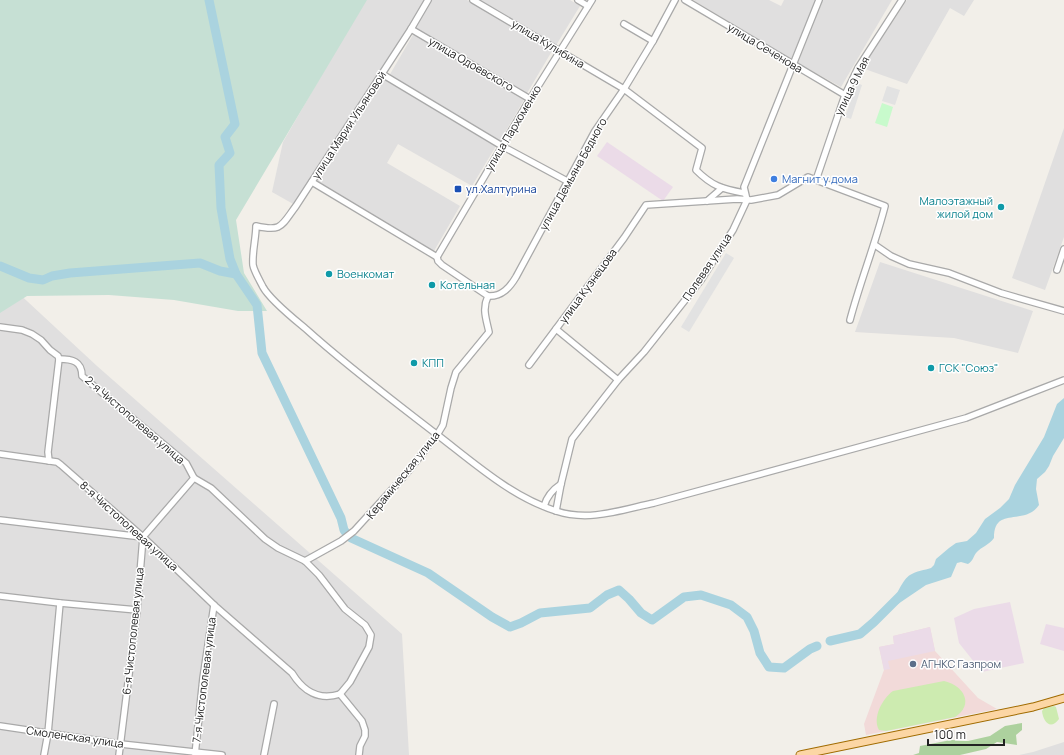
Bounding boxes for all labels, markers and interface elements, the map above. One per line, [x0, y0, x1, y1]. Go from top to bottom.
street label: улица Кулибина [509, 16, 588, 71]
street label: улица Сеченова [725, 19, 806, 76]
street label: улица Одоевского [426, 33, 517, 94]
street label: улица 9 Мая [831, 54, 872, 118]
street label: улица Марии Ульяновой [308, 68, 389, 182]
street label: улица Пархоменко [481, 82, 544, 174]
street label: улица Демьяна Бедного [535, 115, 610, 233]
place label: Магнит у дома [782, 171, 858, 186]
marker: Магнит у дома [769, 174, 779, 184]
place label: ул.Халтурина [466, 181, 537, 196]
marker: ул.Халтурина [453, 184, 463, 194]
place label: Малоэтажный жилой дом [920, 193, 993, 221]
marker: Малоэтажный жилой дом [996, 202, 1006, 212]
street label: Полевая улица [678, 230, 735, 303]
street label: улица Кузнецова [555, 245, 620, 326]
place label: Военкомат [337, 266, 395, 281]
marker: Военкомат [324, 269, 334, 279]
place label: Котельная [440, 277, 495, 292]
marker: Котельная [427, 280, 437, 290]
place label: КПП [422, 355, 444, 370]
marker: КПП [409, 358, 419, 368]
place label: ГСК "Союз" [939, 360, 998, 375]
marker: ГСК "Союз" [926, 363, 936, 373]
street label: 2-я Чистополевая улица [82, 372, 188, 467]
street label: Керамическая улица [363, 428, 443, 522]
street label: 8-я Чистополевая улица [77, 477, 182, 574]
street label: 6-я Чистополевая улица [118, 567, 147, 695]
street label: 7-я Чистополевая улица [188, 616, 219, 744]
place label: АГНКС Газпром [921, 656, 1001, 671]
marker: АГНКС Газпром [908, 659, 918, 669]
scale bar [928, 721, 1004, 747]
street label: Смоленская улица [25, 722, 125, 751]
text: 100 m [934, 726, 966, 743]

